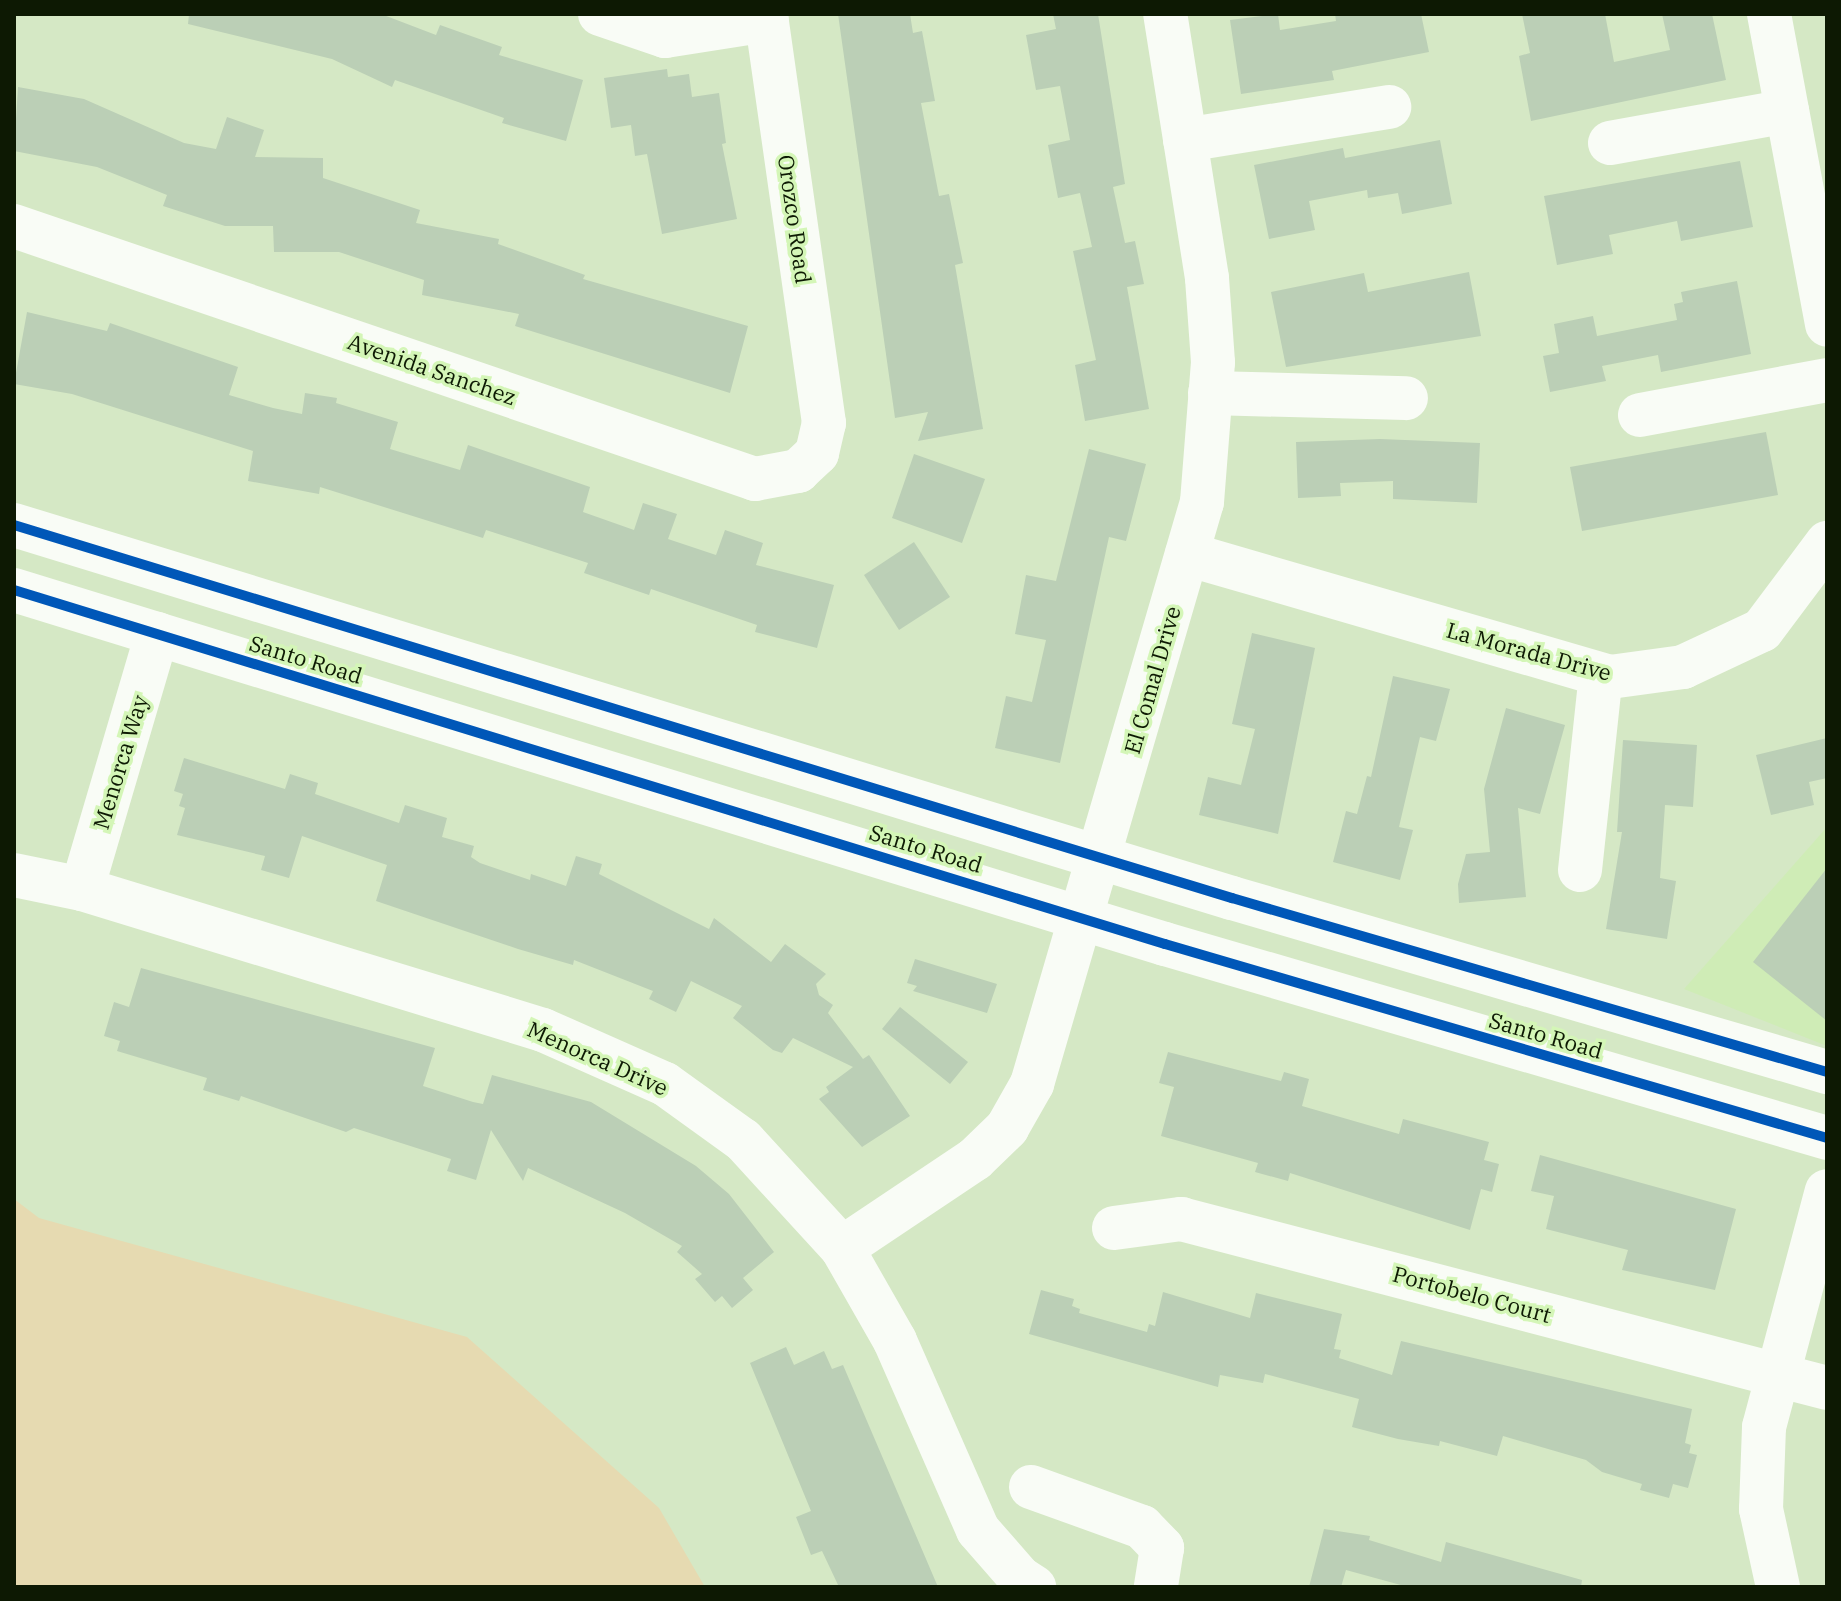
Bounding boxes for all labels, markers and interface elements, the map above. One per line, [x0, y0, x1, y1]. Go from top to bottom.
street label: Orozco Road [773, 153, 817, 285]
street label: Avenida Sanchez [344, 328, 520, 410]
street label: El Comal Drive [1118, 603, 1186, 757]
street label: La Morada Drive [1444, 616, 1614, 686]
street label: Santo Road [246, 629, 366, 689]
street label: Menorca Way [87, 692, 153, 832]
street label: Santo Road [866, 818, 986, 878]
street label: Santo Road [1486, 1006, 1606, 1064]
street label: Menorca Drive [524, 1015, 672, 1101]
street label: Portobelo Court [1390, 1260, 1554, 1328]

